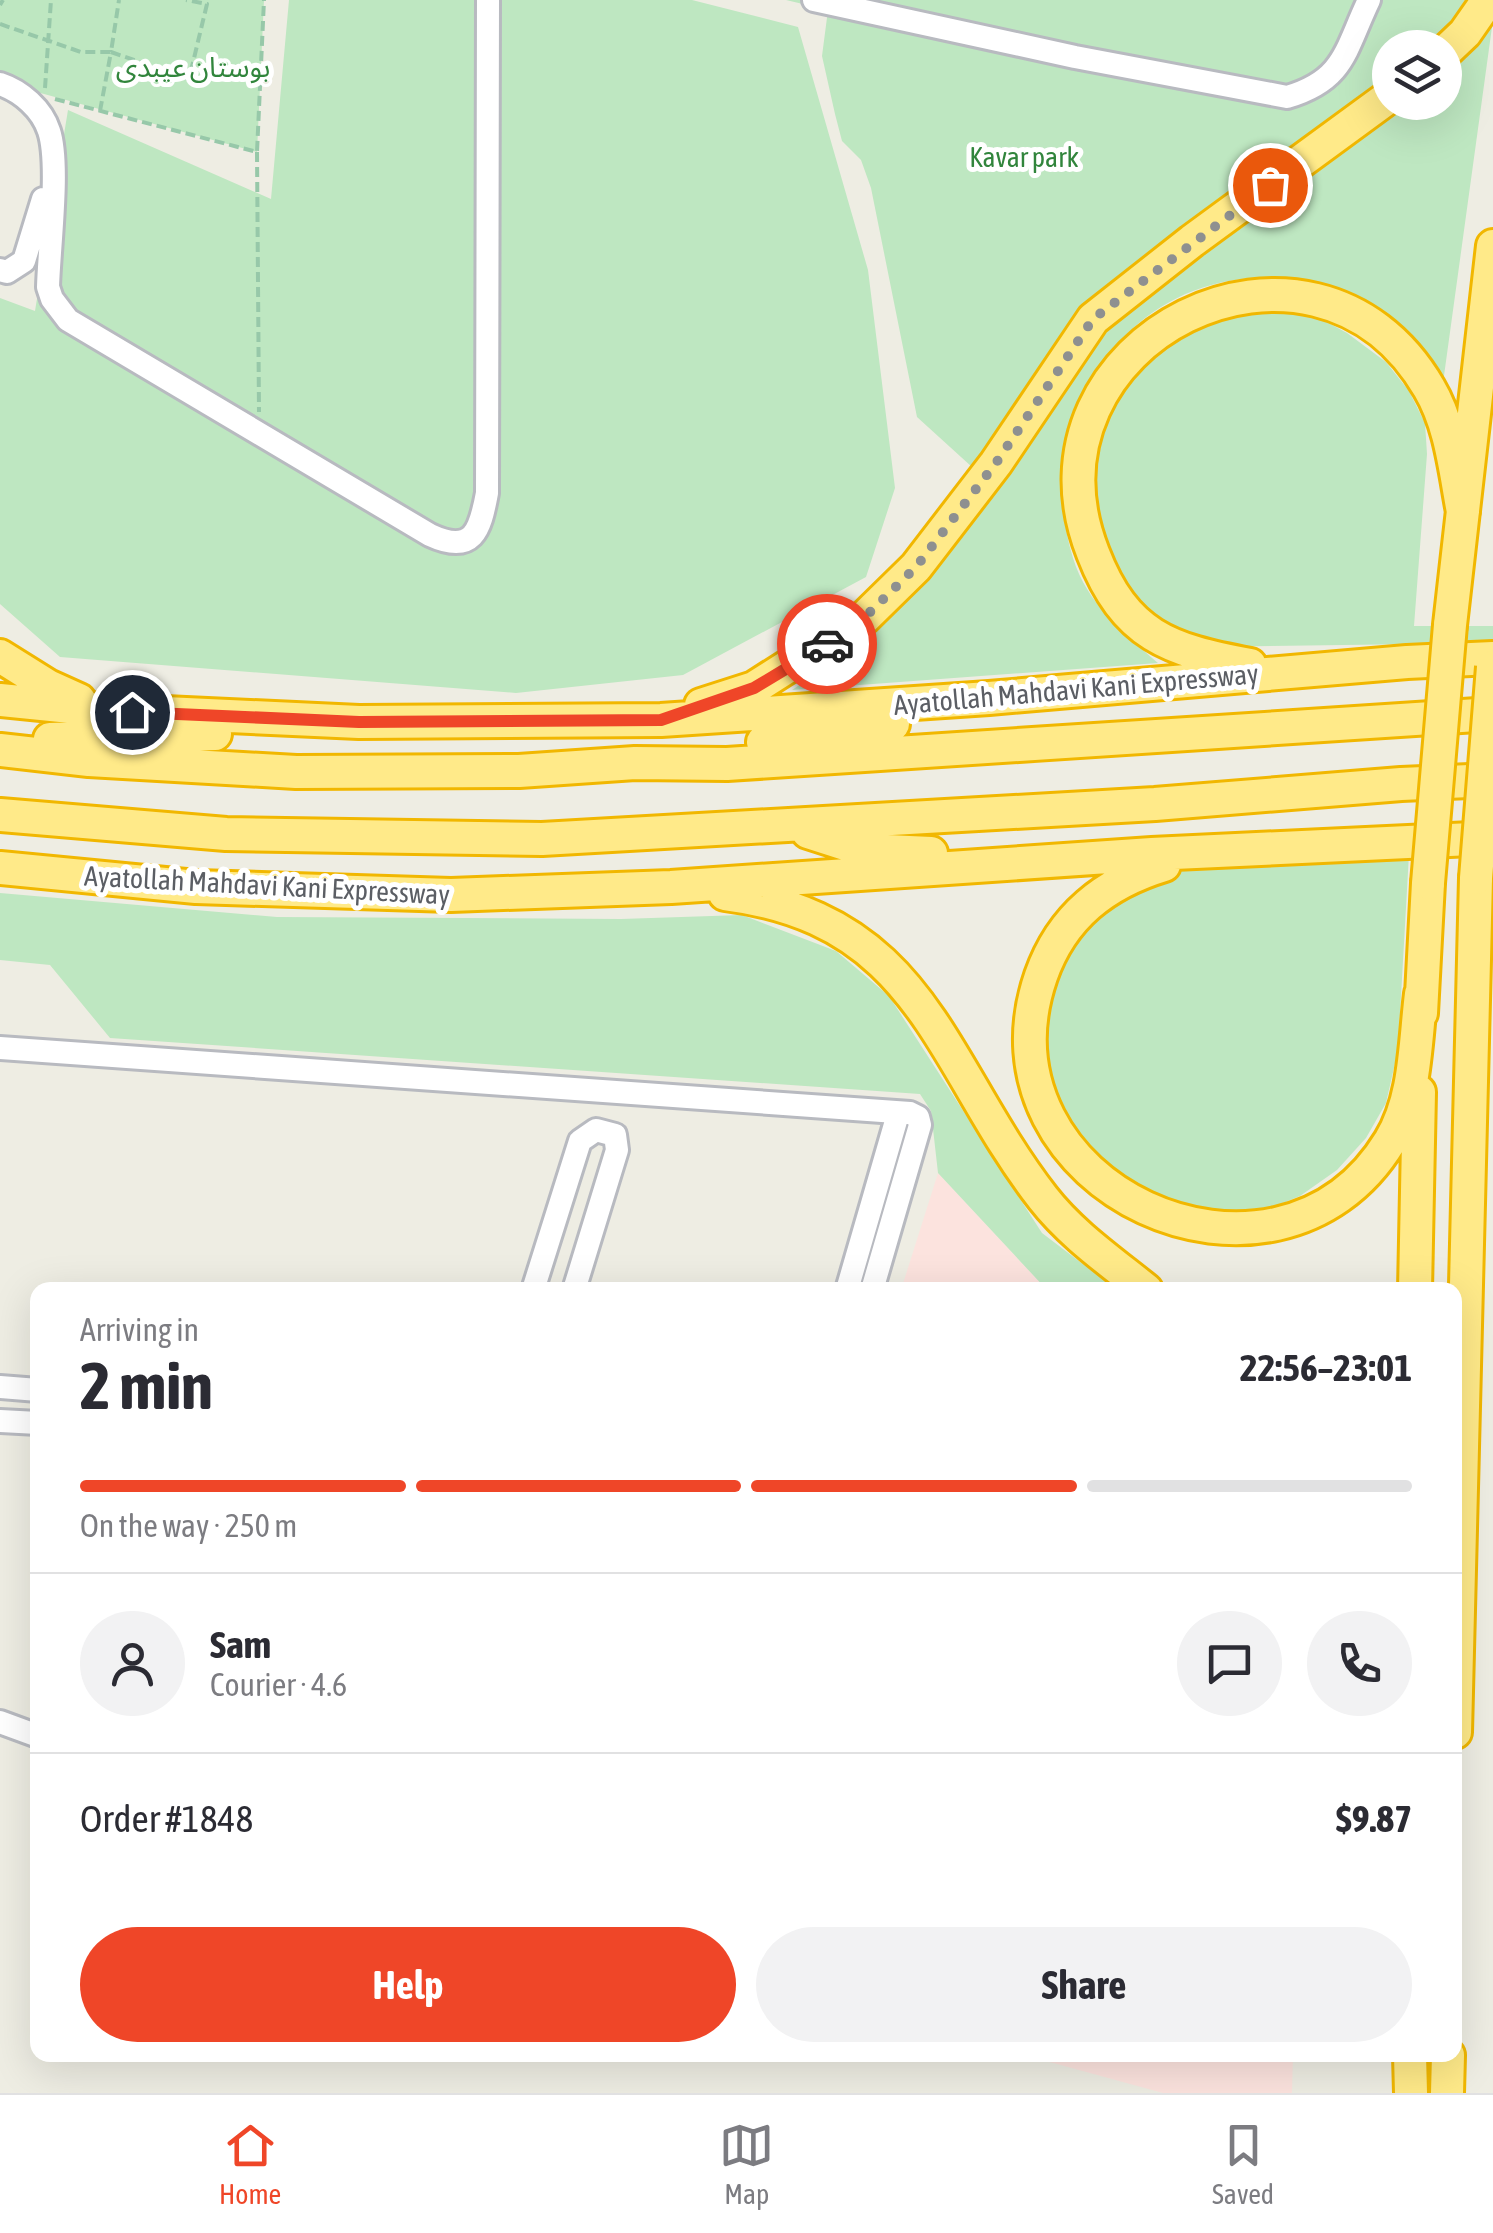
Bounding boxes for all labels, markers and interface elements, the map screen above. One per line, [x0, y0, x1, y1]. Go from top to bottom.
map controls [1372, 30, 1462, 120]
button: layers [1372, 30, 1462, 120]
park label: بوستان عیبدی [116, 51, 270, 84]
park label: Kavar park [969, 141, 1079, 173]
pin [1228, 143, 1313, 228]
icon: bag [1243, 158, 1298, 213]
courier [777, 594, 877, 694]
icon: car [800, 617, 855, 672]
street label: Ayatollah Mahdavi Kani Expressway [892, 657, 1260, 721]
pin [90, 670, 175, 755]
icon: home [105, 685, 160, 740]
street label: Ayatollah Mahdavi Kani Expressway [83, 859, 451, 911]
text: Arriving in [80, 1311, 199, 1348]
text: 22:56–23:01 [1240, 1346, 1412, 1389]
text: 2 min [80, 1348, 213, 1423]
text: On the way · 250 m [80, 1507, 297, 1544]
button: person [80, 1611, 185, 1716]
button: chat [1177, 1611, 1282, 1716]
button: phone [1307, 1611, 1412, 1716]
text: Sam [210, 1623, 271, 1666]
text: Courier · 4.6 [210, 1666, 347, 1703]
text: Order #1848 [80, 1797, 253, 1840]
text: $9.87 [1336, 1797, 1412, 1840]
button: Help [80, 1927, 736, 2042]
button: Share [756, 1927, 1412, 2042]
tab: Home [219, 2118, 281, 2210]
tab: Map [719, 2118, 774, 2210]
tab: Saved [1212, 2118, 1274, 2210]

